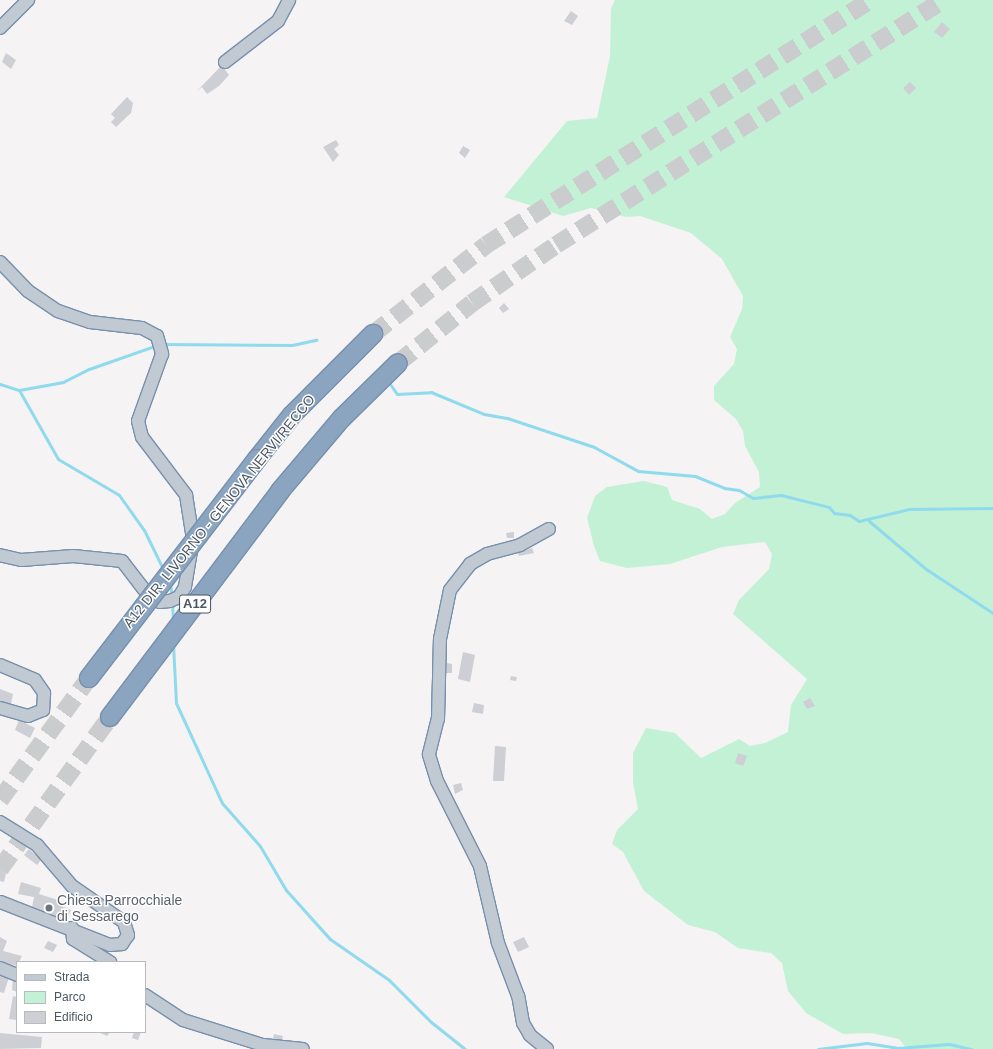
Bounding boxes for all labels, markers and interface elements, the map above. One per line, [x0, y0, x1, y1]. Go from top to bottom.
street label: A12 DIR. LIVORNO - GENOVA NERVI/RECCO [119, 391, 319, 631]
road number: A12 [179, 593, 211, 615]
place label: Chiesa Parrocchiale di Sessarego [57, 892, 182, 924]
marker: Chiesa Parrocchiale di Sessarego [44, 903, 54, 913]
legend [16, 961, 146, 1033]
text: Strada [54, 970, 89, 984]
text: Parco [54, 990, 85, 1004]
text: Edificio [54, 1010, 93, 1024]

